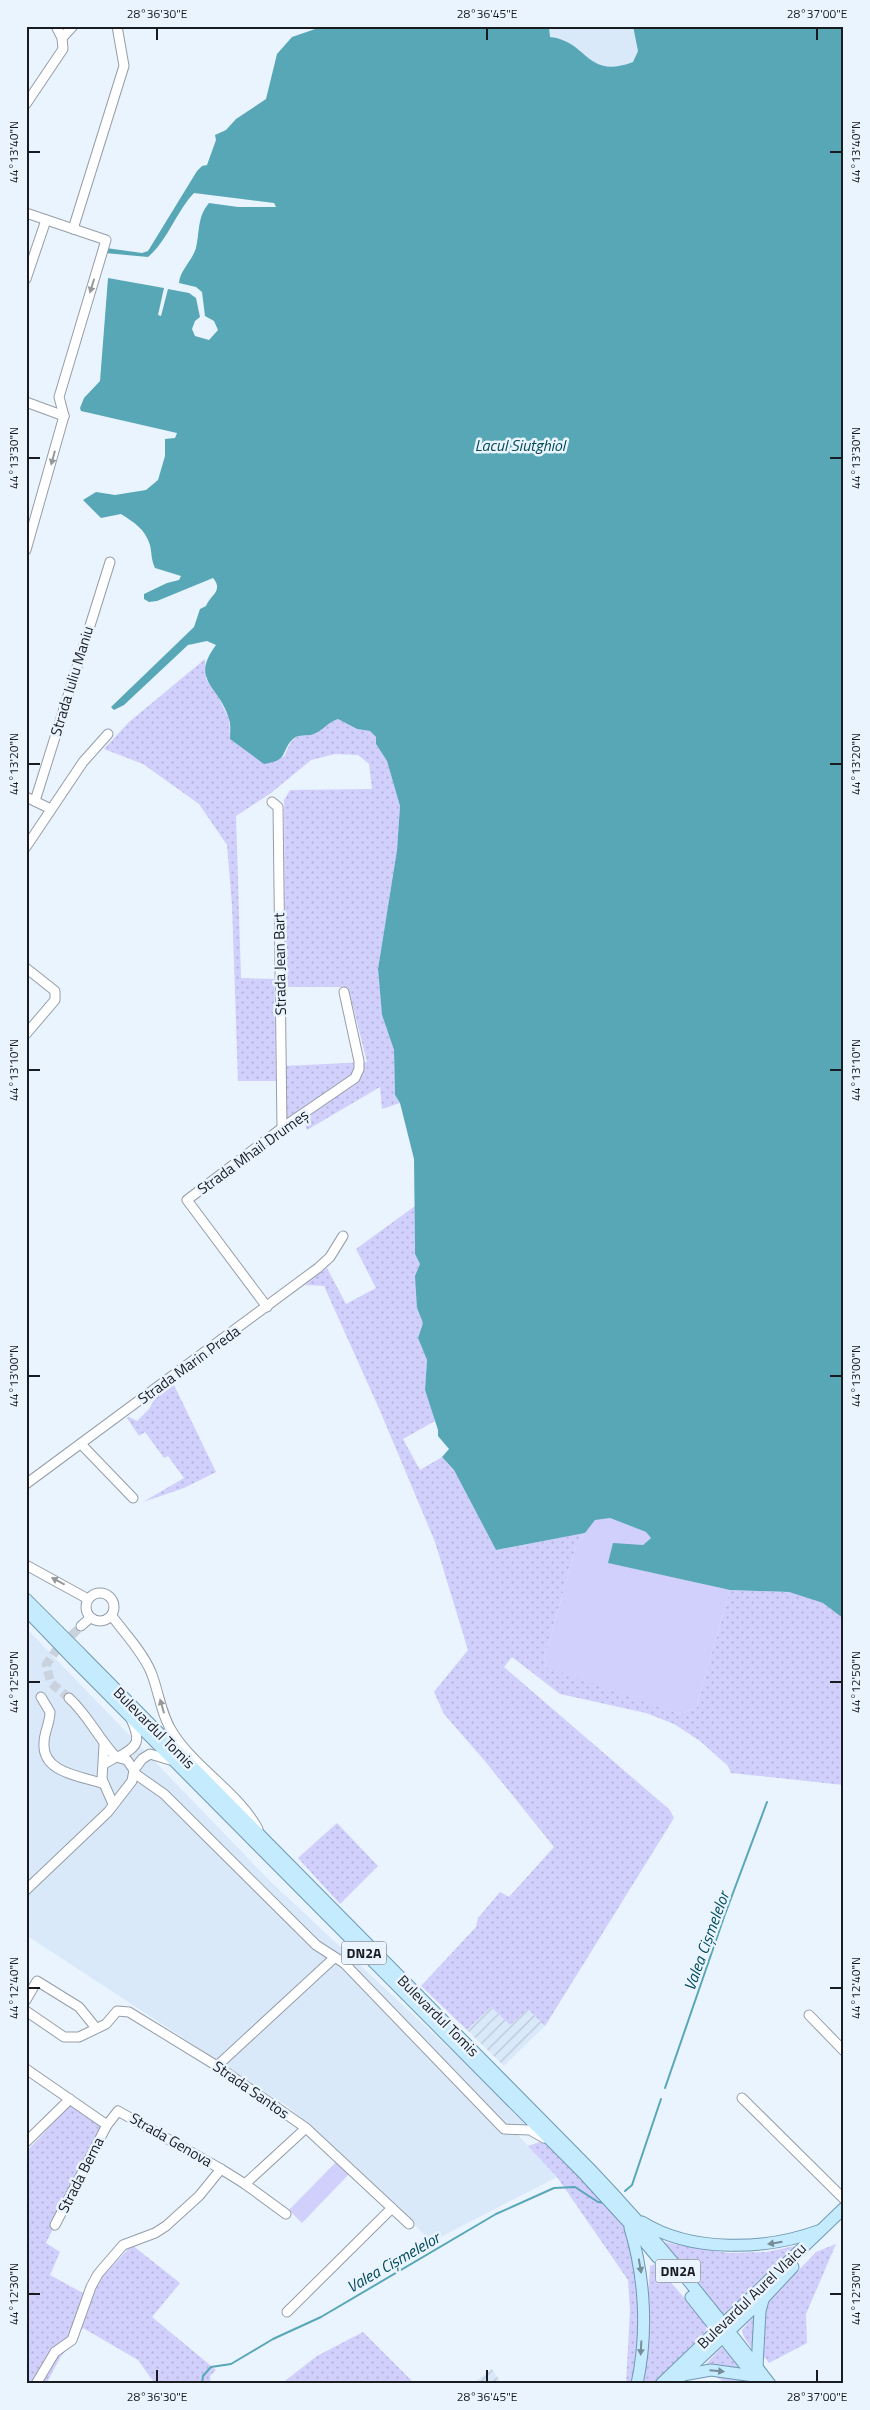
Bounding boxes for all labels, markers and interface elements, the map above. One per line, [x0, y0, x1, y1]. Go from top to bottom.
text: 28°36'30"E [127, 4, 188, 23]
text: 28°36'45"E [457, 4, 518, 23]
text: 28°37'00"E [787, 4, 848, 23]
text: 44°13'40"N [4, 121, 23, 183]
text: 44°13'40"N [846, 121, 865, 183]
one-way arrow [87, 279, 95, 294]
text: 44°13'30"N [4, 427, 23, 489]
text: 44°13'30"N [846, 427, 865, 489]
water label: Lacul Siutghiol [475, 433, 567, 457]
one-way arrow [48, 451, 56, 466]
street label: Strada Iuliu Maniu [44, 623, 99, 739]
text: 44°13'20"N [4, 733, 23, 795]
text: 44°13'20"N [846, 733, 865, 795]
street label: Strada Jean Bart [267, 912, 292, 1016]
text: 44°13'10"N [4, 1039, 23, 1101]
text: 44°13'10"N [846, 1039, 865, 1101]
street label: Strada Mhail Drumeș [192, 1103, 313, 1200]
street label: Strada Marin Preda [133, 1319, 245, 1410]
text: 44°13'00"N [4, 1345, 23, 1407]
text: 44°13'00"N [846, 1345, 865, 1407]
one-way arrow [51, 1577, 64, 1586]
text: 44°12'50"N [4, 1651, 23, 1713]
text: 44°12'50"N [846, 1651, 865, 1713]
street label: Bulevardul Tomis [108, 1681, 201, 1774]
one-way arrow [158, 1698, 166, 1714]
water label: Valea Cișmelelor [677, 1886, 736, 1994]
road number: DN2A [342, 1942, 386, 1965]
text: 44°12'40"N [4, 1957, 23, 2019]
text: 44°12'40"N [846, 1957, 865, 2019]
street label: Bulevardul Tomis [392, 1969, 485, 2062]
street label: Strada Santos [208, 2055, 294, 2124]
street label: Strada Genova [126, 2107, 217, 2173]
street label: Strada Berna [52, 2132, 110, 2217]
water label: Valea Cișmelelor [342, 2225, 446, 2298]
street label: Bulevardul Aurel Vlaicu [692, 2237, 812, 2354]
one-way arrow [767, 2239, 783, 2247]
one-way arrow [636, 2258, 644, 2273]
road number: DN2A [656, 2260, 700, 2282]
text: 44°12'30"N [4, 2263, 23, 2325]
text: 44°12'30"N [846, 2263, 865, 2325]
one-way arrow [637, 2340, 645, 2356]
one-way arrow [709, 2368, 725, 2376]
text: 28°36'30"E [127, 2387, 188, 2406]
text: 28°36'45"E [457, 2387, 518, 2406]
text: 28°37'00"E [787, 2387, 848, 2406]

